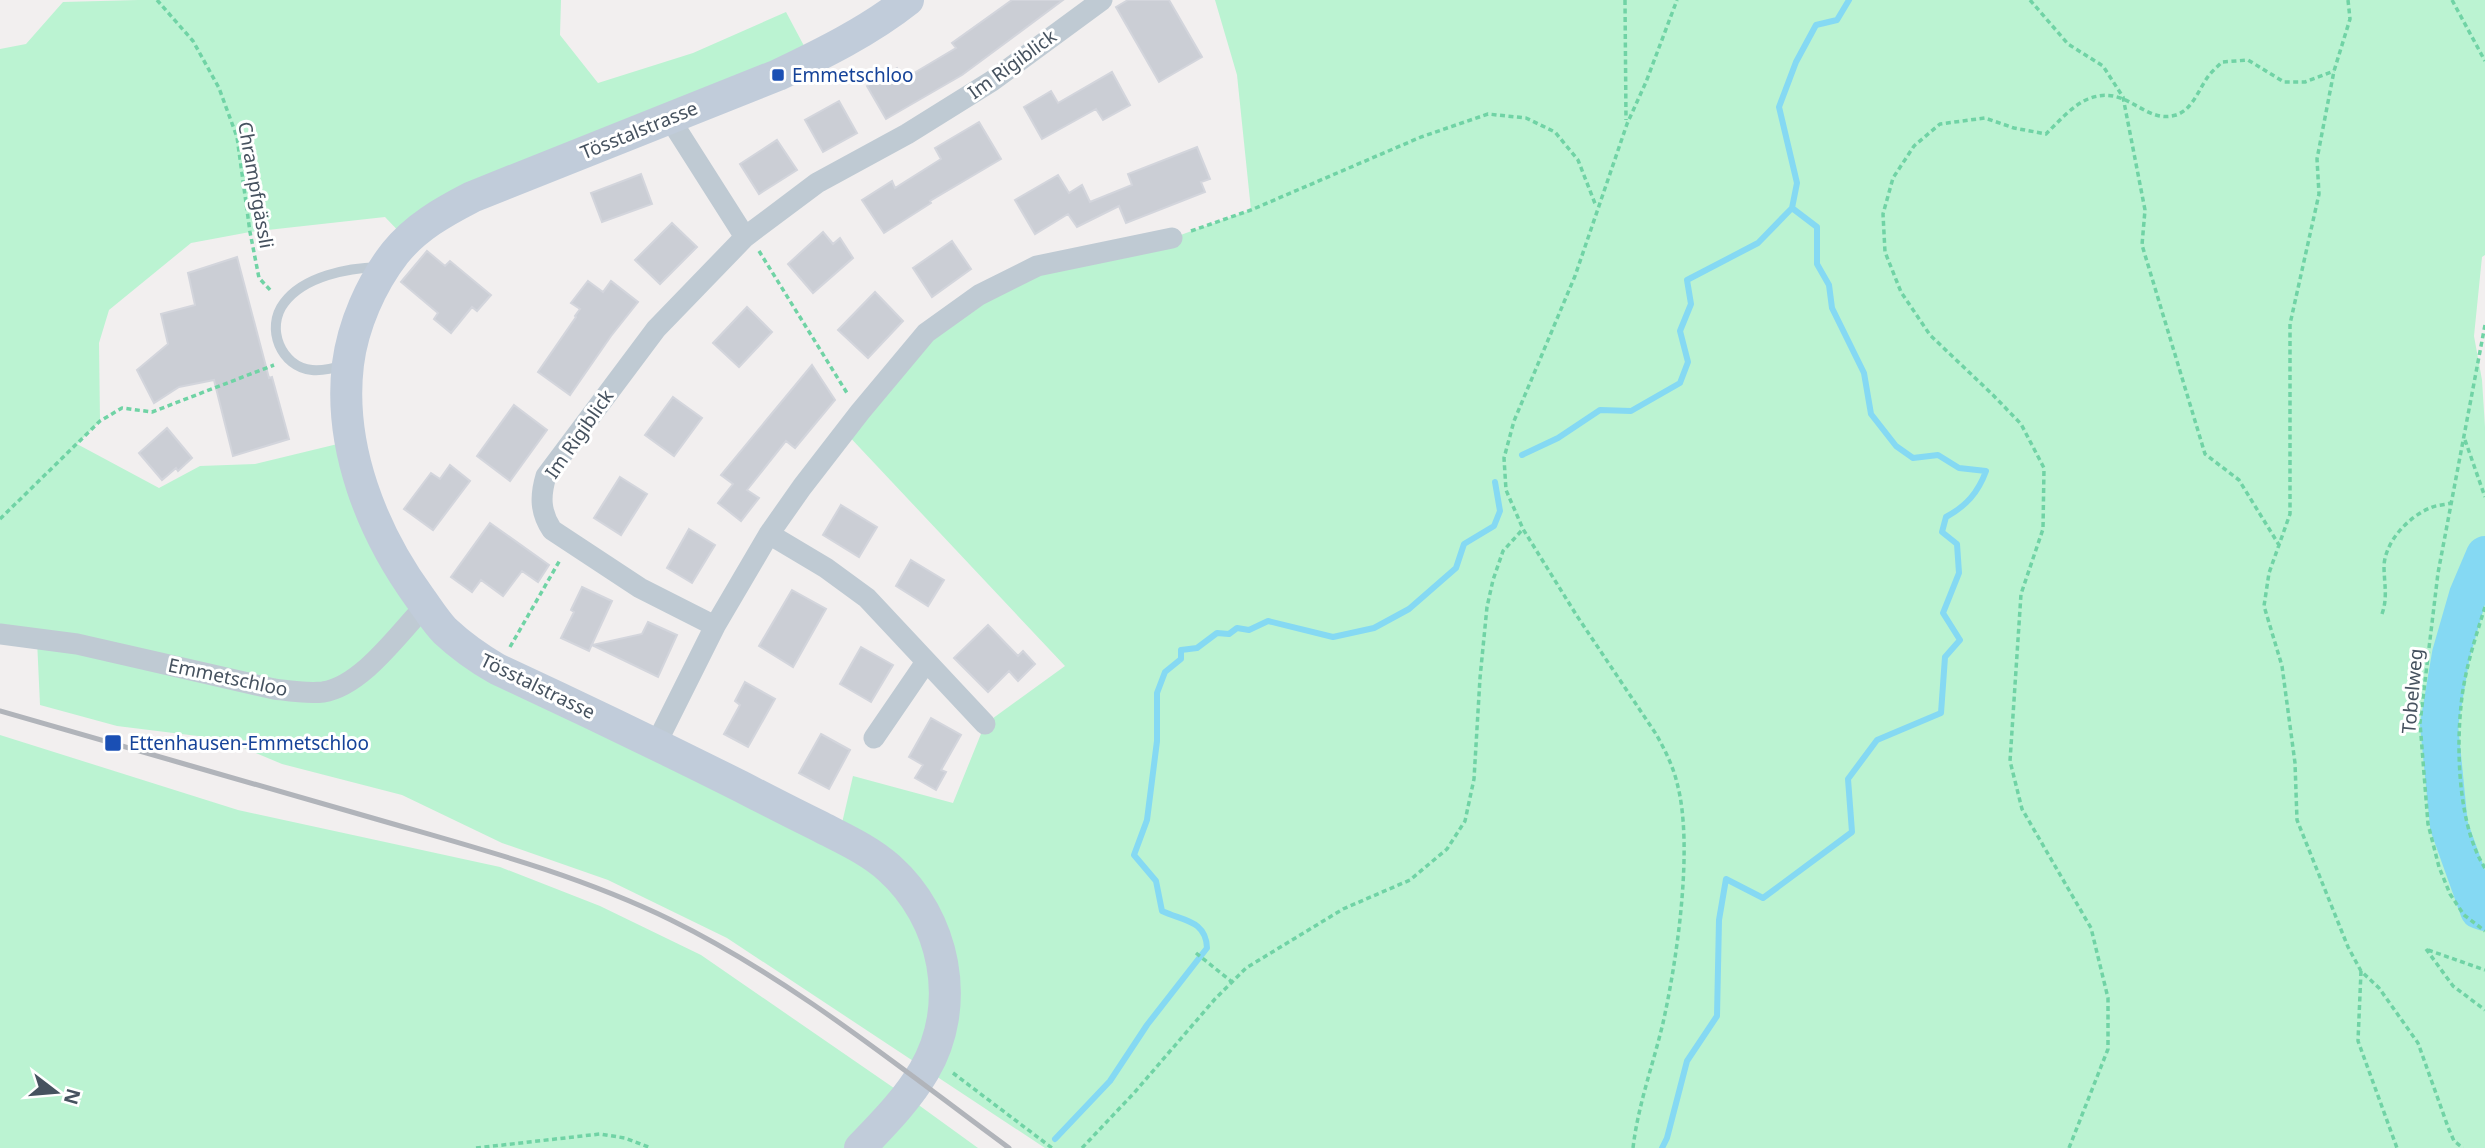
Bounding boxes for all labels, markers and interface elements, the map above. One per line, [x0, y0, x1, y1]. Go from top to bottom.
street label: Im Rigiblick [963, 23, 1061, 105]
place label: Emmetschloo [792, 62, 914, 88]
marker: Emmetschloo [770, 67, 786, 83]
street label: Tösstalstrasse [576, 95, 702, 165]
street label: Chrampfgässli [232, 120, 280, 250]
street label: Im Rigiblick [539, 384, 619, 484]
street label: Tösstalstrasse [476, 647, 600, 725]
street label: Tobelweg [2395, 647, 2429, 735]
street label: Emmetschloo [166, 652, 290, 702]
place label: Ettenhausen-Emmetschloo [129, 730, 369, 756]
marker: Ettenhausen-Emmetschloo [103, 733, 123, 753]
north arrow [21, 1057, 91, 1127]
text: N [58, 1086, 87, 1108]

